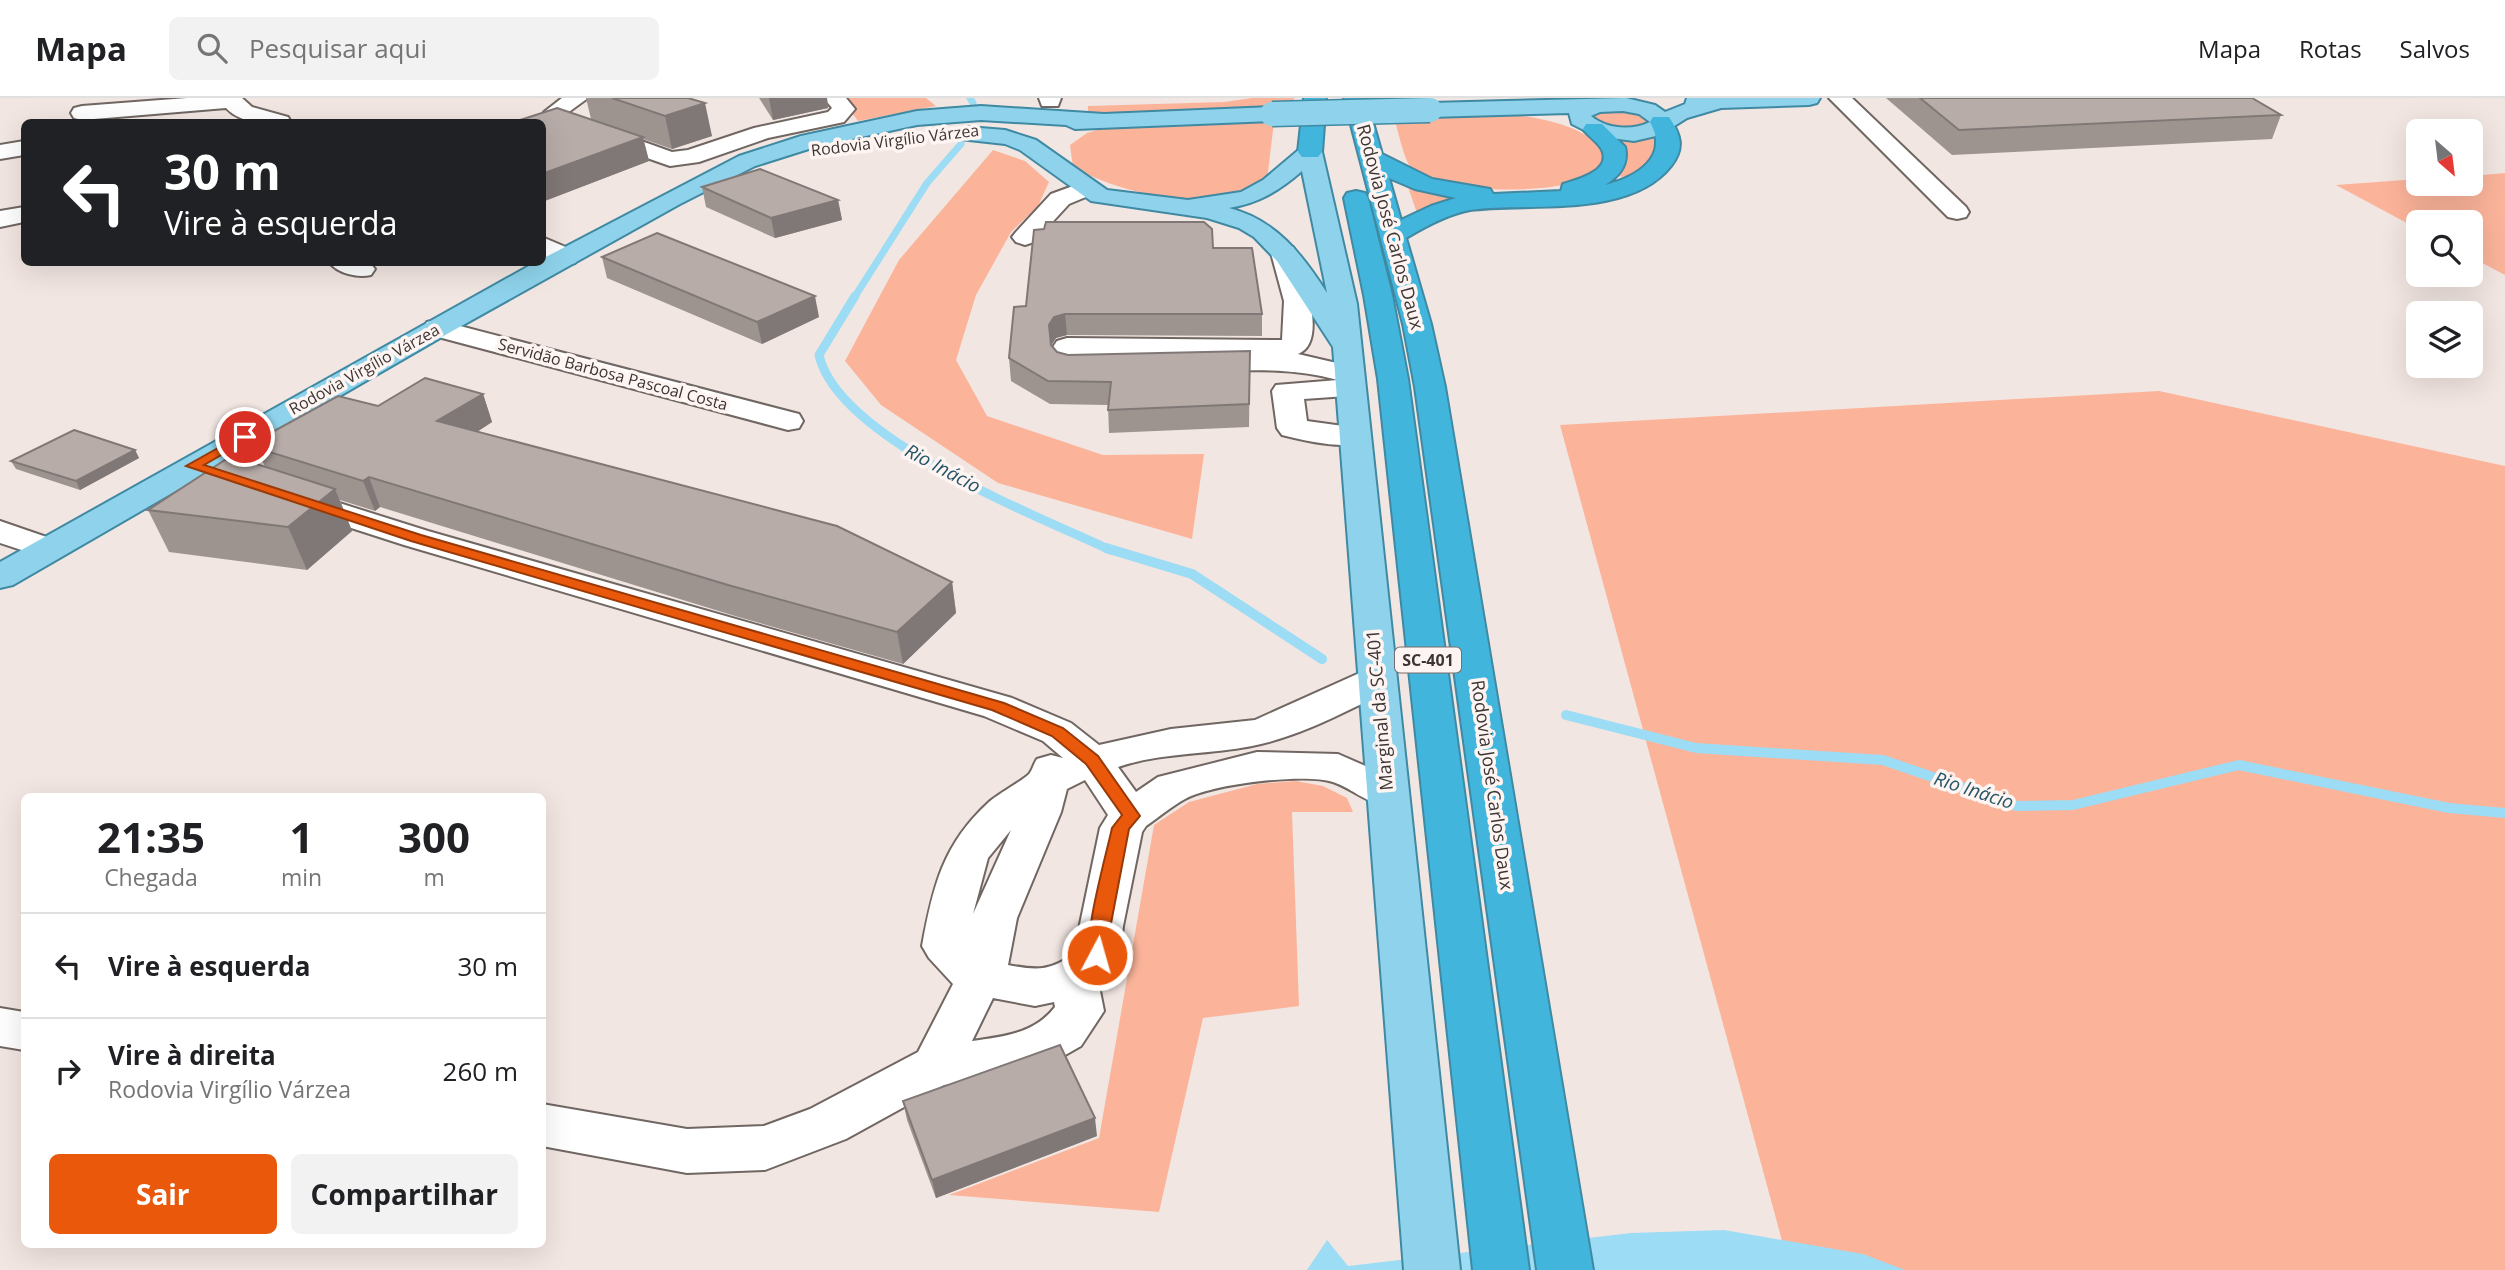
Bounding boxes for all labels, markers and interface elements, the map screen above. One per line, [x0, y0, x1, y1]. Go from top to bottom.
search box [169, 17, 659, 80]
text: Mapa [35, 26, 127, 71]
icon: search [193, 29, 231, 67]
text: Pesquisar aqui [249, 30, 427, 66]
text: Mapa [2198, 32, 2261, 65]
text: Rotas [2299, 32, 2362, 65]
text: Salvos [2400, 32, 2470, 65]
street label: Rodovia Virgílio Várzea [810, 119, 980, 161]
north arrow [2406, 119, 2483, 196]
map controls [2406, 119, 2483, 378]
street label: Rodovia José Carlos Daux [1352, 121, 1430, 333]
text: 30 m [164, 138, 281, 204]
icon: left [49, 147, 140, 238]
text: Vire à esquerda [164, 201, 397, 244]
button: search [2406, 210, 2483, 287]
button: layers [2406, 301, 2483, 378]
street label: Rodovia Virgílio Várzea [285, 318, 443, 420]
street label: Servidão Barbosa Pascoal Costa [496, 333, 730, 415]
pin [215, 407, 275, 467]
icon: arrive [226, 418, 264, 456]
water label: Rio Inácio [901, 437, 985, 499]
street label: Marginal da SC-401 [1360, 628, 1398, 792]
road number: SC-401 [1395, 648, 1461, 673]
street label: Rodovia José Carlos Daux [1466, 678, 1520, 892]
water label: Rio Inácio [1931, 765, 2017, 815]
text: 21:35 [97, 808, 205, 865]
text: 1 [289, 808, 314, 865]
text: 300 [398, 808, 470, 865]
text: Chegada [104, 861, 198, 893]
text: min [281, 861, 322, 893]
text: m [423, 861, 445, 893]
position arrow [1060, 918, 1134, 992]
icon: left [49, 947, 87, 985]
text: Vire à esquerda [108, 948, 310, 984]
text: 30 m [457, 948, 518, 984]
text: Vire à direita [108, 1037, 276, 1073]
icon: right [49, 1052, 87, 1090]
text: 260 m [443, 1053, 518, 1089]
text: Rodovia Virgílio Várzea [108, 1073, 351, 1105]
button: Sair [49, 1154, 277, 1234]
button: Compartilhar [291, 1154, 518, 1234]

